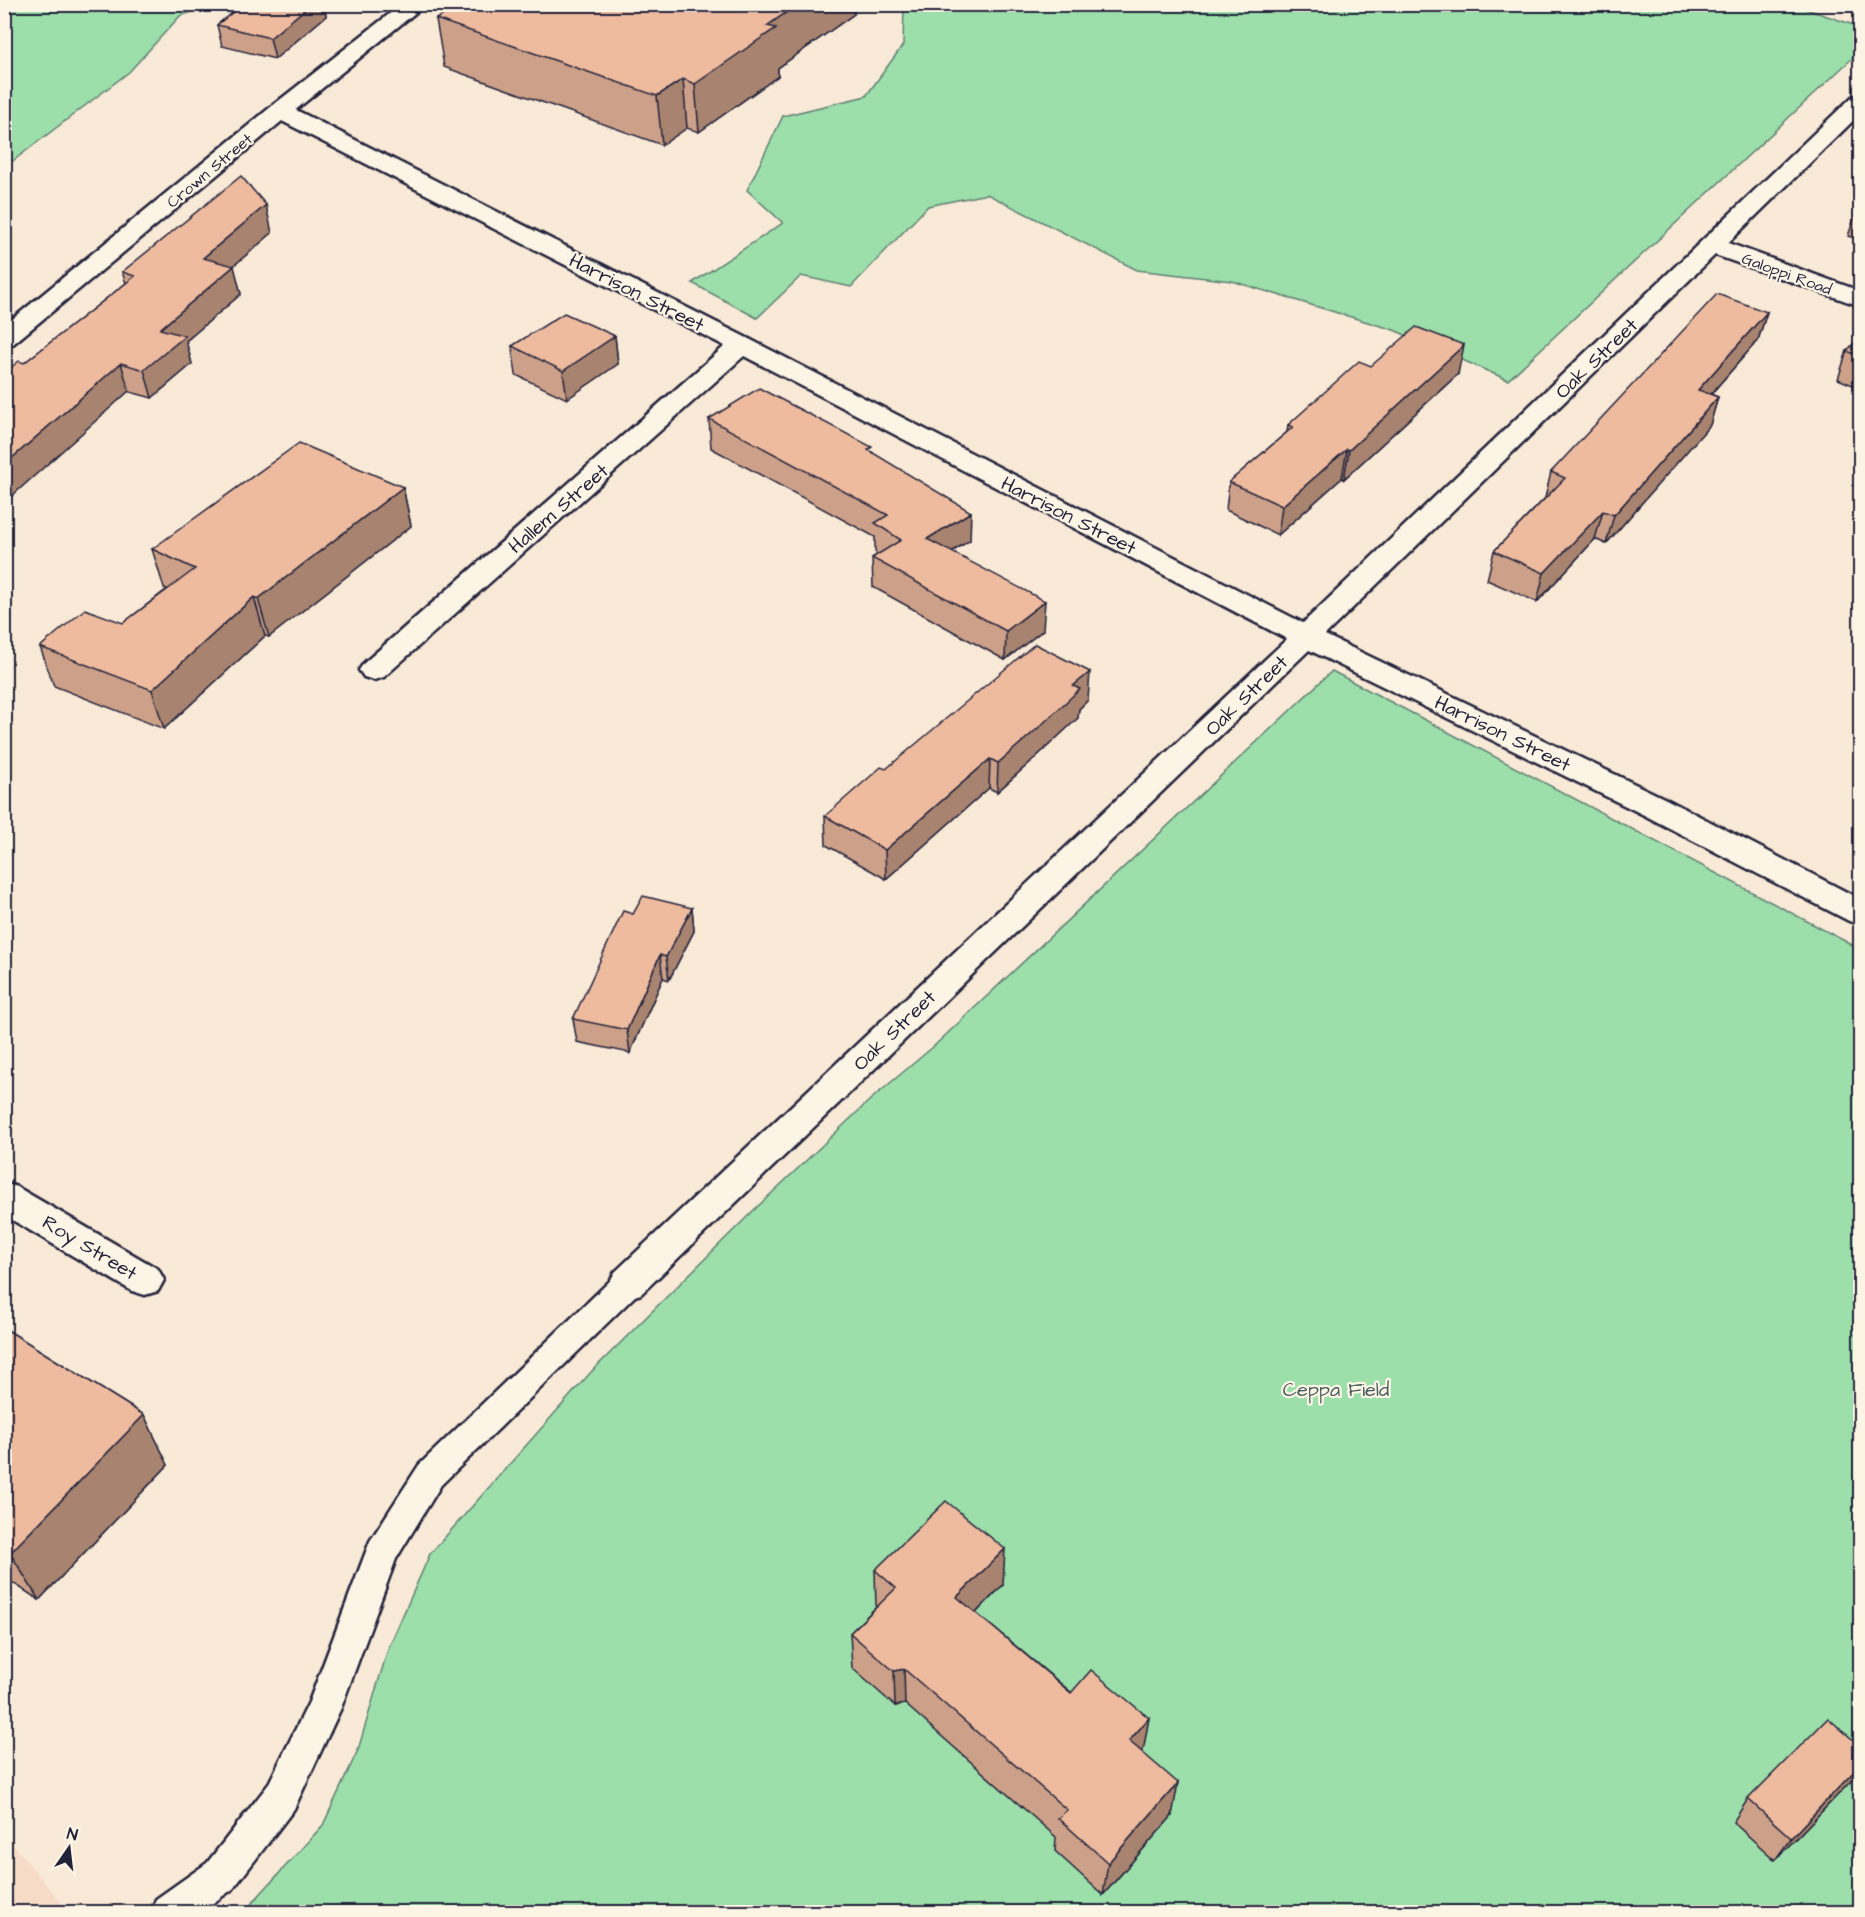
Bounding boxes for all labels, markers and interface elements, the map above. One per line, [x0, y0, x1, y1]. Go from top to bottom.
street label: Crown Street [162, 128, 258, 213]
street label: Harrison Street [564, 247, 709, 339]
street label: Galoppi Road [1739, 248, 1835, 300]
street label: Oak Street [1549, 312, 1644, 405]
street label: Hallem Street [502, 457, 615, 560]
street label: Harrison Street [996, 470, 1141, 562]
street label: Oak Street [1199, 649, 1294, 742]
street label: Harrison Street [1430, 689, 1575, 779]
street label: Oak Street [847, 984, 942, 1077]
street label: Roy Street [36, 1209, 142, 1288]
park label: Ceppa Field [1283, 1376, 1389, 1404]
north arrow [39, 1818, 99, 1878]
text: N [65, 1823, 80, 1846]

